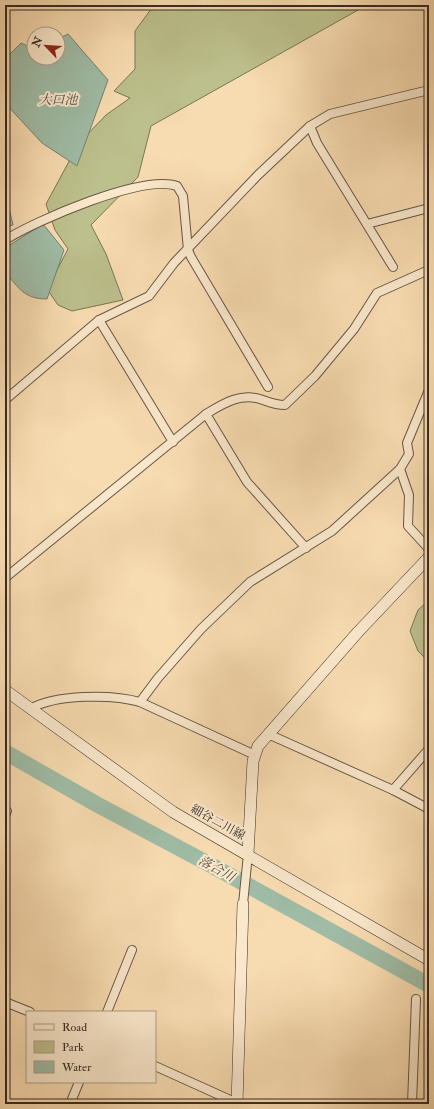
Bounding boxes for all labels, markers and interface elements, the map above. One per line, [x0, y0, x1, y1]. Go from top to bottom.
north arrow [26, 26, 66, 66]
text: N [29, 34, 46, 50]
water label: 大口池 [38, 92, 79, 108]
street label: 細谷二川線 [188, 801, 248, 844]
water label: 落合川 [196, 852, 239, 886]
legend [26, 1011, 156, 1083]
text: Road [62, 1020, 87, 1035]
text: Park [62, 1040, 84, 1055]
text: Water [61, 1060, 92, 1075]

